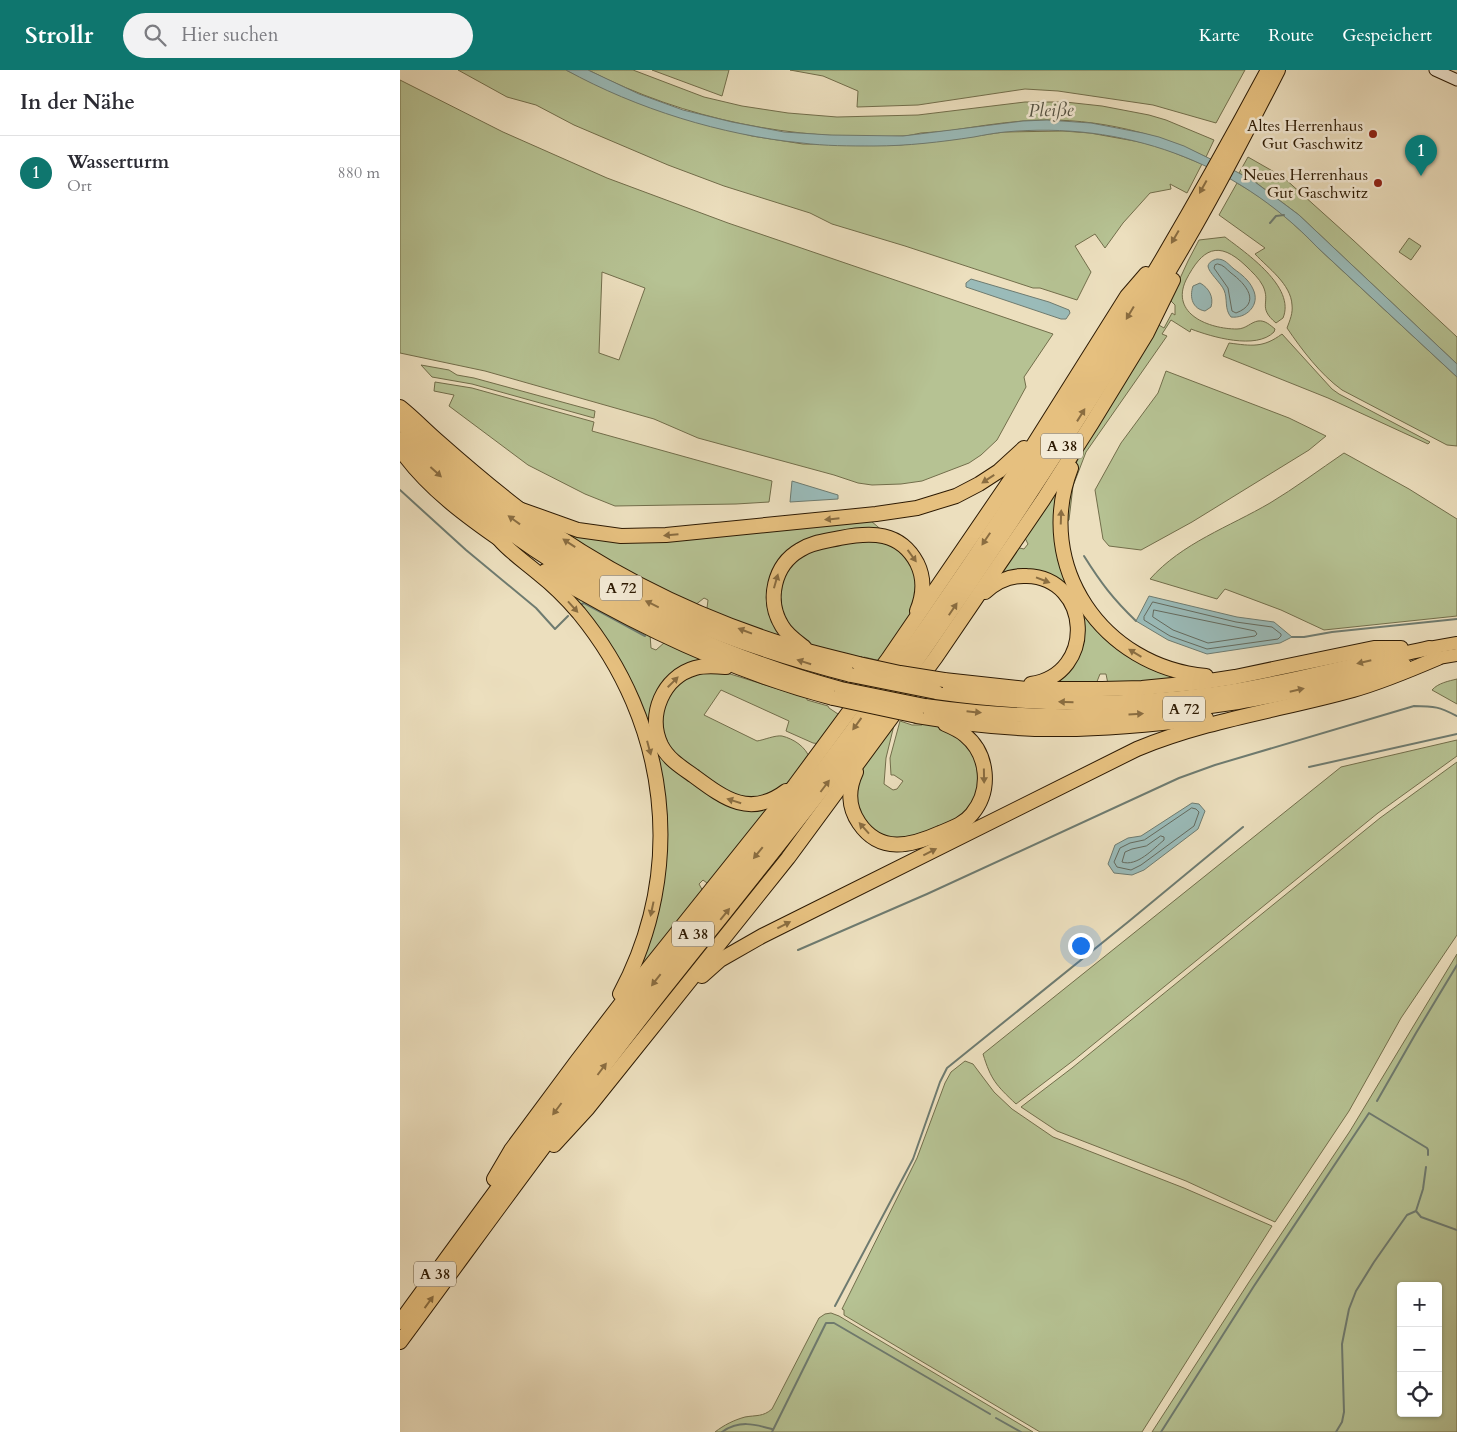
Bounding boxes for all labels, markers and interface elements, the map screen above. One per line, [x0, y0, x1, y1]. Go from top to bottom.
search box [123, 13, 473, 58]
text: Strollr [25, 19, 93, 52]
icon: search [141, 21, 169, 49]
text: Hier suchen [181, 22, 279, 48]
text: Karte [1199, 23, 1240, 48]
text: Route [1268, 23, 1314, 48]
text: Gespeichert [1342, 23, 1432, 48]
text: In der Nähe [20, 88, 135, 117]
water label: Pleiße [1028, 98, 1075, 123]
place label: Altes Herrenhaus Gut Gaschwitz [1247, 115, 1363, 155]
marker: Altes Herrenhaus Gut Gaschwitz [1367, 128, 1379, 140]
pin: 1 [1405, 135, 1437, 176]
text: Wasserturm [67, 149, 169, 175]
text: 1 [32, 162, 40, 184]
text: 880 m [338, 162, 380, 184]
place label: Neues Herrenhaus Gut Gaschwitz [1243, 164, 1368, 204]
text: Ort [67, 175, 92, 197]
marker: Neues Herrenhaus Gut Gaschwitz [1372, 177, 1384, 189]
one-way arrow [1199, 181, 1208, 194]
one-way arrow [1171, 230, 1180, 244]
one-way arrow [1126, 306, 1134, 321]
one-way arrow [1076, 409, 1086, 422]
road number: A 38 [1041, 434, 1083, 458]
one-way arrow [429, 466, 441, 478]
one-way arrow [981, 474, 994, 483]
one-way arrow [1057, 509, 1065, 525]
one-way arrow [508, 514, 521, 525]
one-way arrow [824, 515, 840, 523]
one-way arrow [662, 531, 678, 539]
one-way arrow [981, 532, 991, 546]
one-way arrow [562, 538, 576, 547]
one-way arrow [907, 549, 917, 563]
one-way arrow [773, 573, 781, 588]
road number: A 72 [600, 576, 642, 600]
one-way arrow [1036, 576, 1051, 584]
one-way arrow [567, 600, 579, 612]
one-way arrow [645, 600, 659, 608]
one-way arrow [948, 602, 958, 616]
one-way arrow [738, 626, 753, 634]
one-way arrow [1128, 648, 1141, 657]
one-way arrow [796, 658, 811, 665]
one-way arrow [1357, 658, 1372, 666]
one-way arrow [666, 676, 678, 688]
one-way arrow [1289, 686, 1304, 694]
road number: A 72 [1163, 696, 1205, 722]
one-way arrow [1057, 698, 1073, 706]
one-way arrow [966, 708, 982, 716]
one-way arrow [1128, 709, 1144, 717]
one-way arrow [852, 717, 862, 731]
one-way arrow [646, 741, 654, 756]
one-way arrow [980, 769, 988, 785]
one-way arrow [820, 779, 830, 793]
one-way arrow [727, 797, 742, 805]
one-way arrow [858, 821, 869, 834]
one-way arrow [752, 846, 763, 859]
one-way arrow [922, 848, 937, 856]
one-way arrow [648, 902, 656, 917]
one-way arrow [719, 908, 730, 921]
one-way arrow [777, 921, 791, 929]
road number: A 38 [672, 922, 714, 946]
your location [1068, 933, 1094, 959]
one-way arrow [651, 973, 662, 986]
one-way arrow [597, 1062, 607, 1076]
one-way arrow [551, 1102, 562, 1115]
road number: A 38 [414, 1262, 456, 1286]
map controls [1397, 1282, 1442, 1417]
button: + [1397, 1282, 1442, 1327]
one-way arrow [424, 1296, 434, 1309]
button: − [1397, 1327, 1442, 1372]
button: locate [1397, 1372, 1442, 1417]

